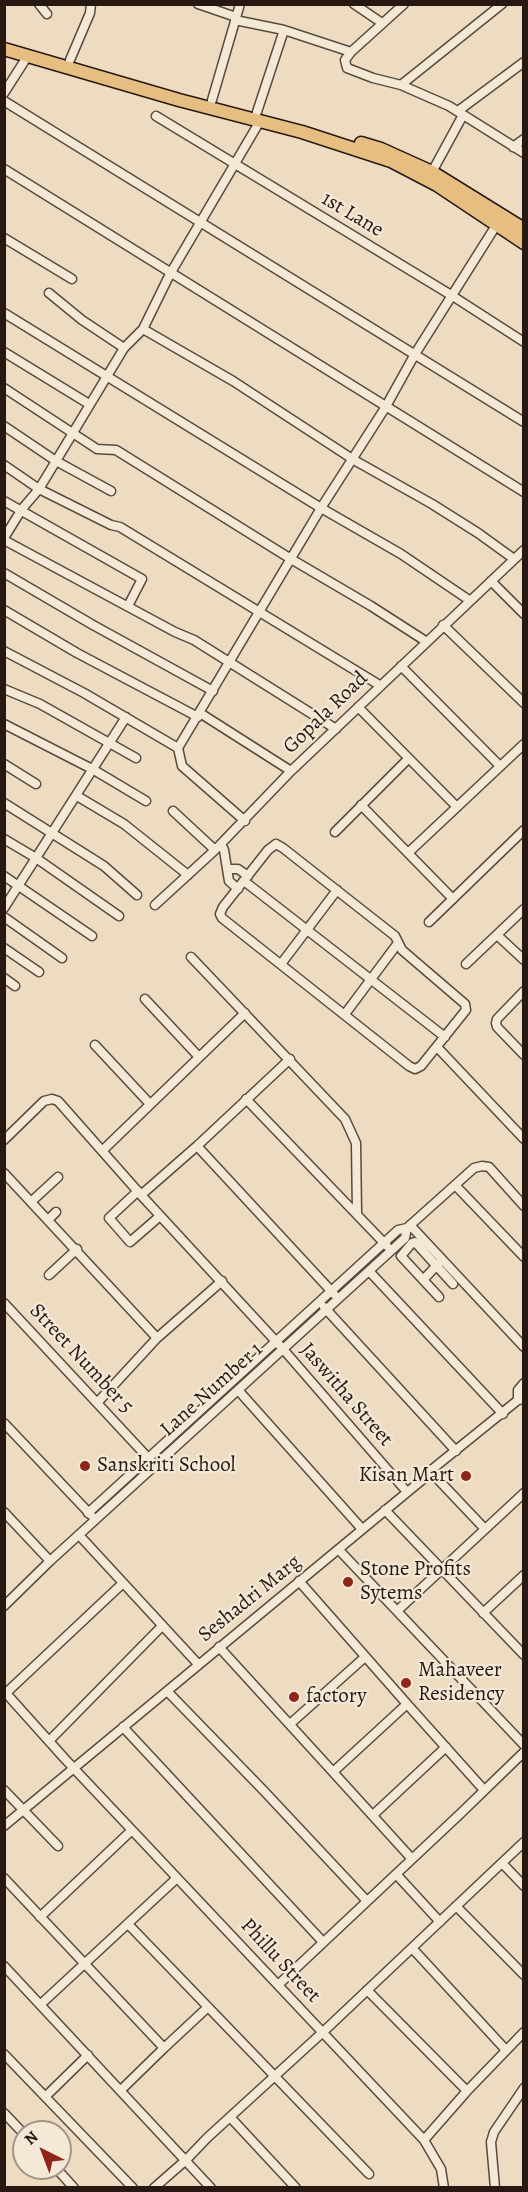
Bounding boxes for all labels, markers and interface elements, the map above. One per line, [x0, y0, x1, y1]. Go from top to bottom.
street label: 1st Lane [316, 187, 388, 243]
street label: Gopala Road [279, 667, 373, 759]
street label: Street Number 5 [24, 1299, 138, 1419]
street label: Lane Number 1 [156, 1338, 268, 1442]
street label: Jaswitha Street [294, 1338, 398, 1452]
place label: Sanskriti School [97, 1453, 236, 1479]
marker: Sanskriti School [78, 1459, 92, 1473]
place label: Kisan Mart [359, 1463, 454, 1489]
marker: Kisan Mart [459, 1469, 473, 1483]
street label: Seshadri Marg [194, 1550, 306, 1648]
place label: Stone Profits Sytems [360, 1557, 471, 1607]
marker: Stone Profits Sytems [341, 1575, 355, 1589]
place label: Mahaveer Residency [418, 1658, 504, 1708]
marker: Mahaveer Residency [399, 1676, 413, 1690]
place label: factory [306, 1684, 367, 1710]
marker: factory [287, 1690, 301, 1704]
street label: Phillu Street [235, 1914, 325, 2008]
north arrow [12, 2120, 72, 2180]
text: N [20, 2126, 43, 2150]

